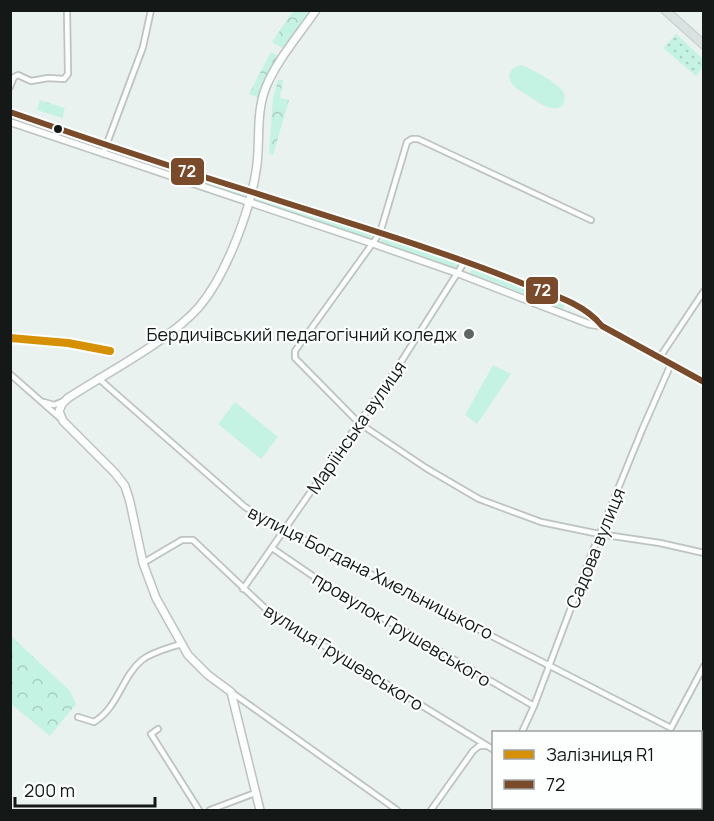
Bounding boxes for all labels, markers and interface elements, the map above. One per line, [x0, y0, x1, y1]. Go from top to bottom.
unlabelled marker [52, 123, 64, 135]
line badge: 72 [170, 157, 205, 186]
text: 72 [178, 160, 196, 182]
line badge: 72 [525, 276, 559, 305]
text: 72 [533, 279, 551, 301]
place label: Бердичівський педагогічний коледж [147, 322, 457, 346]
marker: Бердичівський педагогічний коледж [462, 327, 476, 341]
street label: Маріїнська вулиця [301, 356, 411, 498]
street label: Садова вулиця [560, 484, 630, 612]
street label: вулиця Богдана Хмельницького [244, 500, 498, 644]
street label: провулок Грушевського [308, 566, 496, 692]
street label: вулиця Грушевського [260, 598, 428, 716]
legend [492, 731, 702, 809]
text: Залізниця R1 [546, 742, 654, 766]
scale bar [15, 770, 154, 808]
text: 72 [546, 772, 565, 796]
text: 200 m [24, 778, 75, 802]

